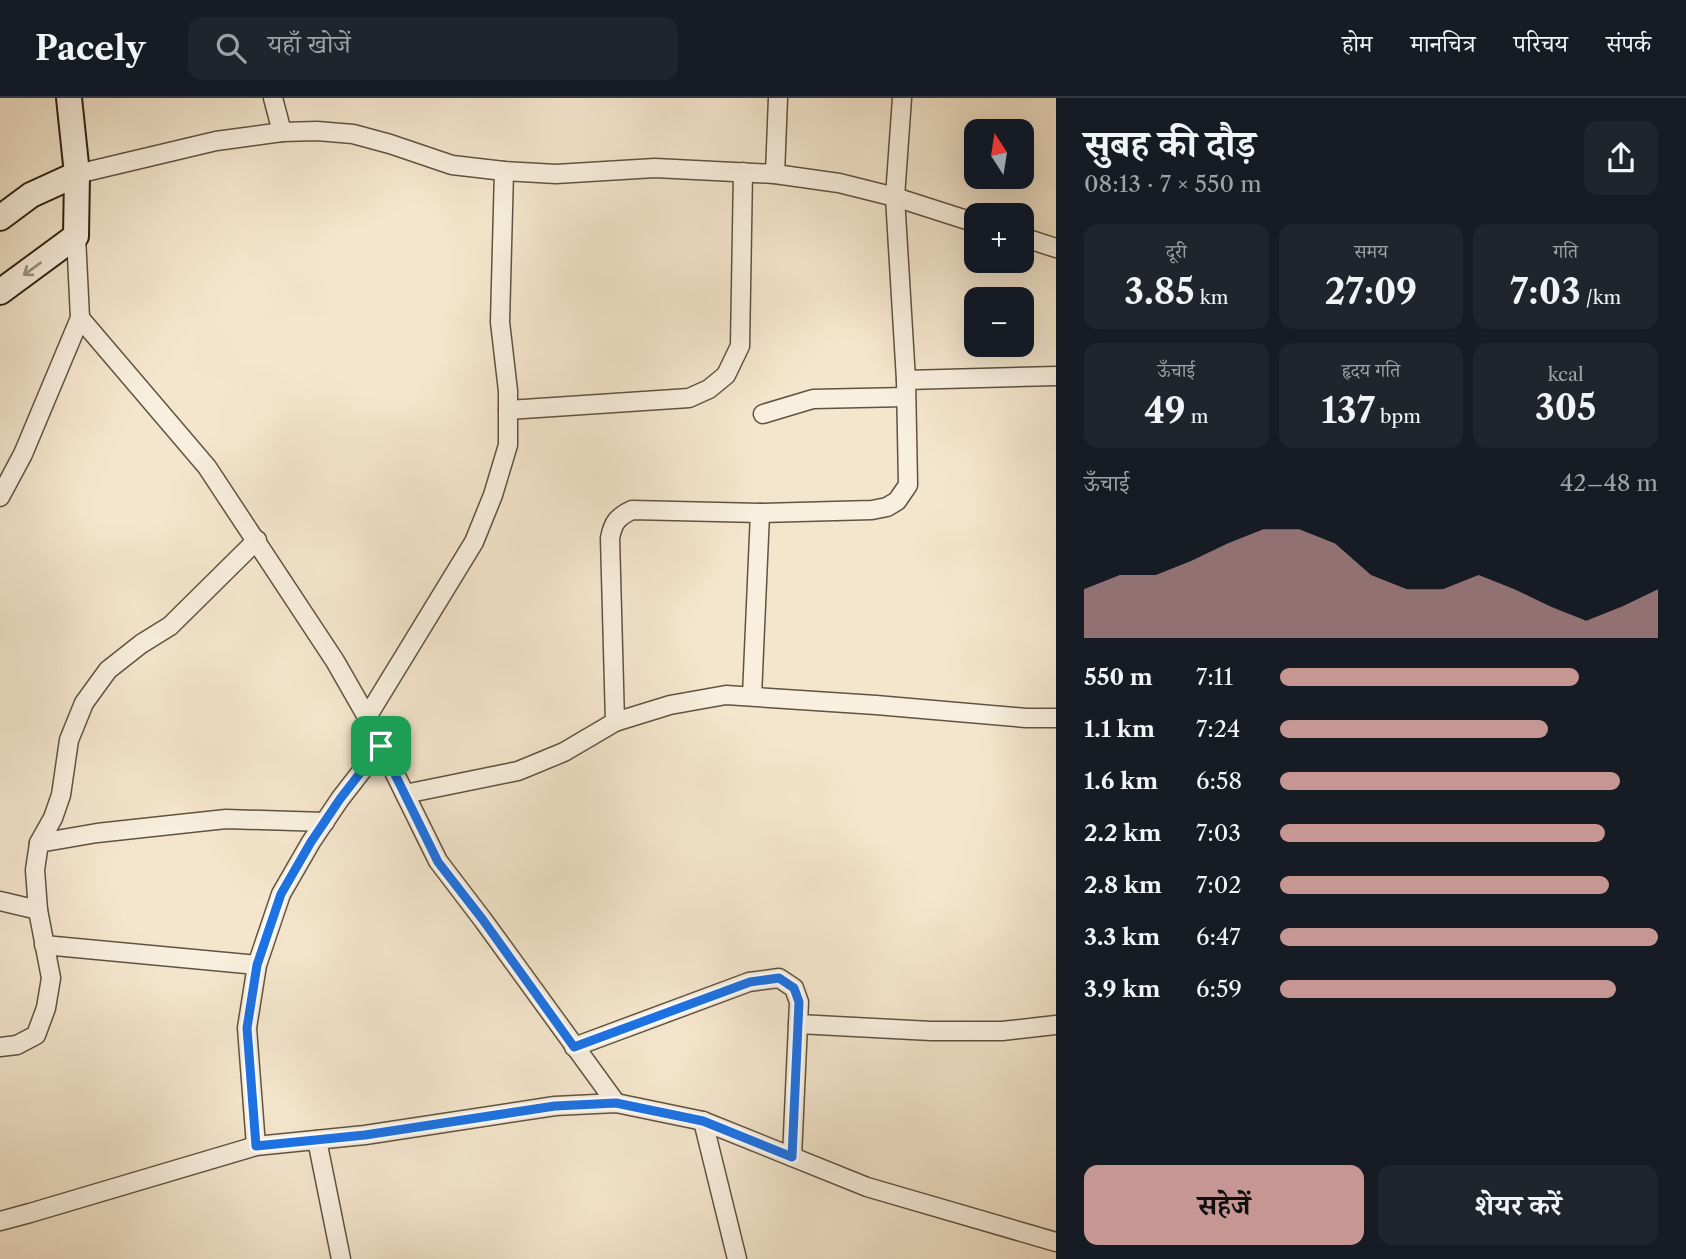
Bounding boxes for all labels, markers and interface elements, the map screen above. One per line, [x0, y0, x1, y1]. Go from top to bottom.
search box [188, 17, 678, 80]
text: Pacely [35, 28, 146, 69]
text: यहाँ खोजें [268, 28, 351, 60]
icon: search [212, 29, 250, 67]
text: होम [1342, 29, 1372, 58]
text: मानचित्र [1410, 29, 1476, 58]
text: परिचय [1514, 29, 1568, 58]
text: संपर्क [1606, 29, 1651, 58]
north arrow [964, 119, 1034, 189]
map controls [964, 119, 1034, 357]
text: सुबह की दौड़ [1084, 120, 1256, 167]
button: share [1584, 121, 1658, 195]
text: 08:13 · 7 × 550 m [1084, 170, 1262, 198]
button: + [964, 203, 1034, 273]
text: दूरी [1166, 240, 1187, 263]
text: समय [1354, 240, 1388, 263]
text: गति [1553, 240, 1578, 263]
one-way arrow [23, 262, 42, 276]
text: 3.85 [1124, 270, 1195, 313]
text: 27:09 [1325, 270, 1417, 313]
text: 7:03 [1510, 270, 1581, 313]
text: km [1195, 286, 1228, 309]
text: /km [1581, 286, 1621, 309]
button: − [964, 287, 1034, 357]
text: ऊँचाई [1158, 359, 1195, 382]
text: हृदय गति [1342, 359, 1400, 382]
text: kcal [1548, 363, 1584, 386]
text: 305 [1535, 386, 1596, 429]
text: 49 [1144, 389, 1186, 432]
text: 137 [1321, 389, 1375, 432]
text: m [1186, 405, 1209, 428]
text: bpm [1375, 405, 1421, 428]
text: ऊँचाई [1084, 469, 1129, 497]
text: 42–48 m [1560, 469, 1658, 497]
text: 550 m [1084, 663, 1153, 691]
text: 7:11 [1196, 663, 1233, 691]
text: 1.1 km [1084, 715, 1155, 743]
text: 7:24 [1196, 715, 1240, 743]
pin [351, 716, 411, 776]
icon: arrive [362, 727, 400, 765]
text: 1.6 km [1084, 767, 1158, 795]
text: 6:58 [1196, 767, 1242, 795]
text: 2.2 km [1084, 819, 1161, 847]
text: 7:03 [1196, 819, 1241, 847]
text: 2.8 km [1084, 871, 1162, 899]
text: 7:02 [1196, 871, 1242, 899]
text: 3.3 km [1084, 923, 1160, 951]
text: 6:47 [1196, 923, 1241, 951]
text: 3.9 km [1084, 975, 1160, 1003]
text: 6:59 [1196, 975, 1242, 1003]
button: सहेजें [1084, 1165, 1364, 1245]
button: शेयर करें [1378, 1165, 1658, 1245]

